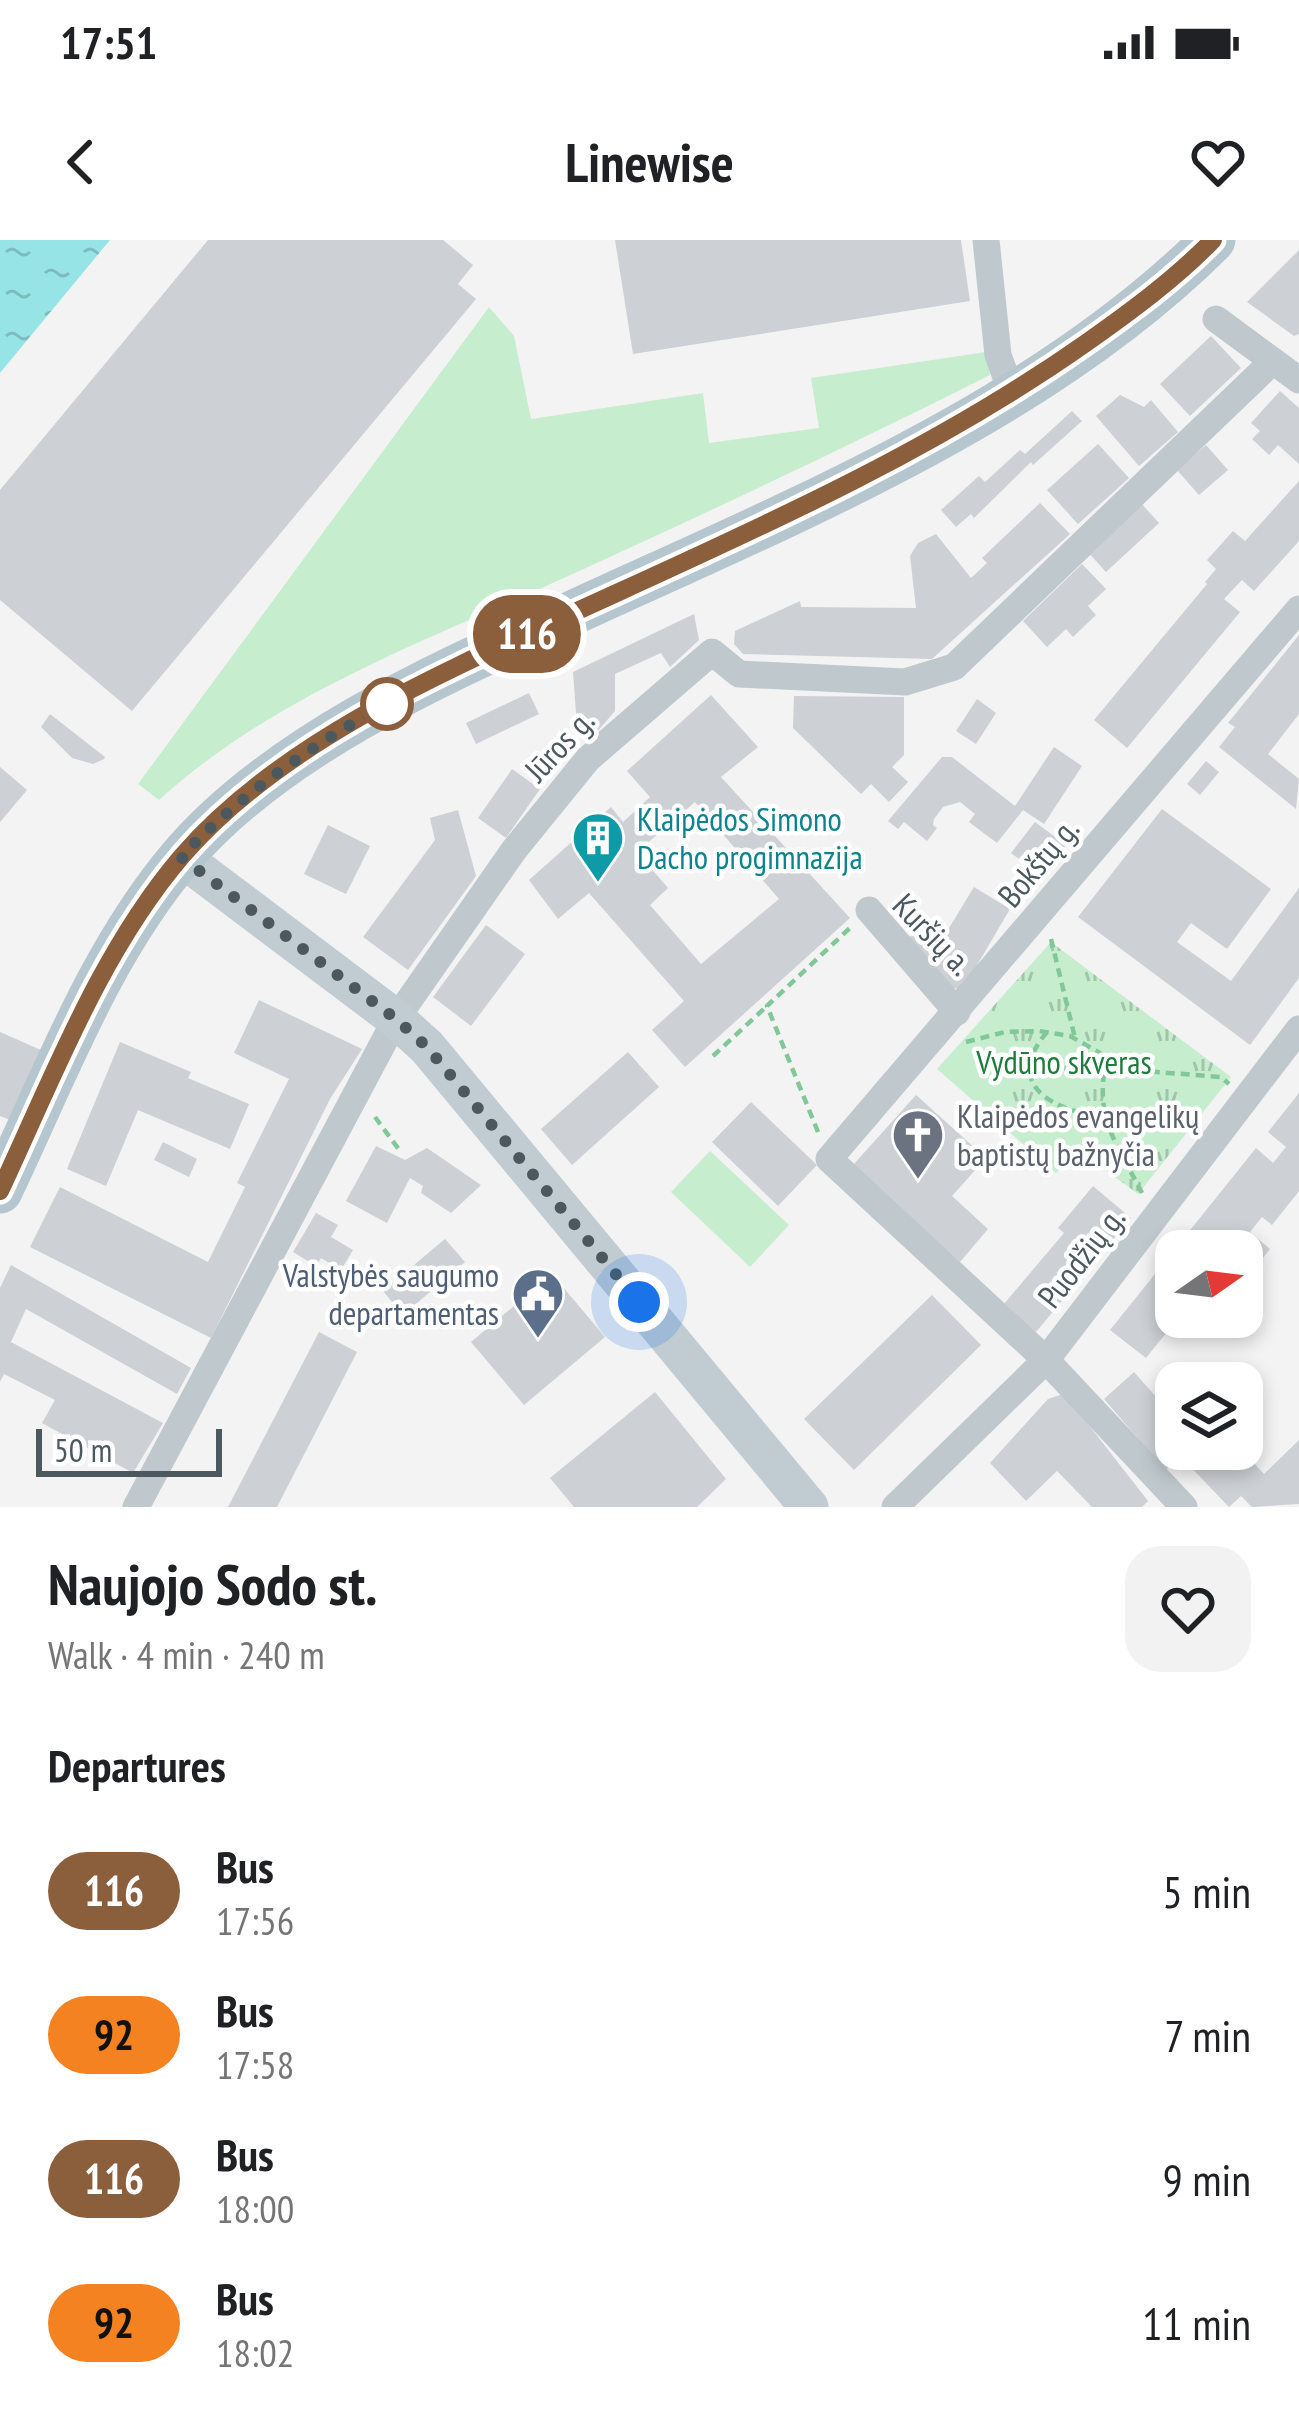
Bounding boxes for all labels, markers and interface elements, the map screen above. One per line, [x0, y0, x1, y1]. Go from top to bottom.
text: 17:51 [60, 13, 157, 71]
text: Linewise [565, 127, 734, 197]
icon: back [48, 129, 114, 195]
icon: heart [1185, 129, 1251, 195]
line badge: 116 [458, 595, 596, 673]
text: 116 [497, 606, 557, 661]
unlabelled marker [362, 679, 412, 729]
street label: Jūros g. [514, 699, 603, 791]
place label: Klaipėdos Simono Dacho progimnazija [637, 797, 863, 878]
street label: Bokštų g. [988, 808, 1088, 915]
building icon: Klaipėdos Simono Dacho progimnazija [570, 810, 626, 884]
street label: Kuršių a. [884, 884, 983, 984]
park label: Vydūno skveras [975, 1040, 1152, 1083]
place label: Klaipėdos evangelikų baptistų bažnyčia [957, 1094, 1199, 1175]
church icon: Klaipėdos evangelikų baptistų bažnyčia [890, 1107, 946, 1181]
street label: Puodžių g. [1028, 1197, 1134, 1316]
north arrow [1155, 1230, 1263, 1338]
map controls [1155, 1230, 1263, 1470]
place label: Valstybės saugumo departamentas [282, 1253, 499, 1334]
public building icon: Valstybės saugumo departamentas [510, 1266, 566, 1340]
your location [609, 1272, 669, 1332]
button: layers [1155, 1362, 1263, 1470]
scale bar [36, 1423, 222, 1476]
text: 50 m [54, 1428, 112, 1471]
button: heart [1125, 1546, 1251, 1672]
text: Naujojo Sodo st. [48, 1547, 377, 1621]
text: Walk · 4 min · 240 m [48, 1629, 325, 1680]
text: Departures [48, 1736, 226, 1794]
text: Bus [216, 1837, 274, 1895]
text: 5 min [1162, 1862, 1251, 1920]
text: 116 [84, 1863, 144, 1918]
text: 17:56 [216, 1895, 294, 1946]
text: Bus [216, 1981, 274, 2039]
text: 7 min [1164, 2006, 1251, 2064]
text: 92 [94, 2007, 134, 2062]
text: 17:58 [216, 2039, 294, 2090]
text: Bus [216, 2125, 274, 2183]
text: 9 min [1162, 2150, 1251, 2208]
text: 116 [84, 2151, 144, 2206]
text: 18:00 [216, 2183, 294, 2234]
text: Bus [216, 2269, 274, 2327]
text: 11 min [1142, 2294, 1251, 2352]
text: 92 [94, 2295, 134, 2350]
text: 18:02 [216, 2327, 294, 2378]

